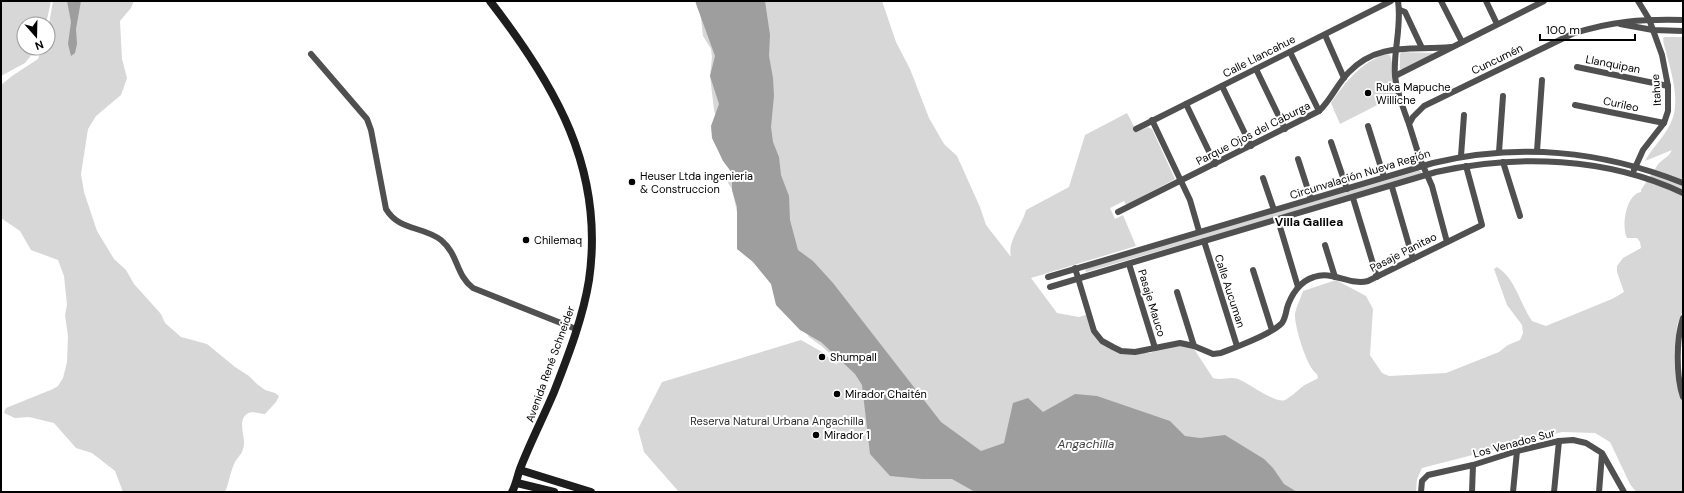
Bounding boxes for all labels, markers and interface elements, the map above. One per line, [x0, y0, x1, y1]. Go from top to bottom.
north arrow [16, 16, 56, 56]
scale bar [1540, 16, 1635, 42]
text: 100 m [1546, 22, 1580, 38]
street label: Calle Llancahue [1220, 32, 1298, 80]
text: N [33, 37, 46, 53]
street label: Cuncumén [1469, 41, 1525, 77]
street label: Llanquipan [1584, 52, 1642, 76]
street label: Itahue [1648, 74, 1664, 106]
place label: Ruka Mapuche Williche [1376, 80, 1451, 107]
marker: Ruka Mapuche Williche [1363, 88, 1373, 98]
street label: Curileo [1602, 93, 1640, 115]
street label: Parque Ojos del Caburga [1194, 98, 1312, 168]
street label: Circunvalación Nueva Región [1288, 146, 1432, 202]
place label: Heuser Ltda ingenieria & Construccion [640, 169, 753, 196]
marker: Heuser Ltda ingenieria & Construccion [627, 177, 637, 187]
district label: Villa Galilea [1275, 214, 1343, 230]
street label: Pasaje Panitao [1367, 229, 1439, 275]
place label: Chilemaq [534, 233, 582, 247]
marker: Chilemaq [521, 235, 531, 245]
street label: Calle Aucuman [1212, 253, 1248, 329]
street label: Pasaje Mauco [1135, 268, 1169, 338]
street label: Avenida René Schneider [522, 304, 578, 424]
place label: Shumpall [830, 350, 877, 364]
marker: Shumpall [817, 352, 827, 362]
place label: Mirador Chaitén [845, 387, 927, 401]
marker: Mirador Chaitén [832, 389, 842, 399]
park label: Reserva Natural Urbana Angachilla [690, 414, 864, 428]
street label: Los Venados Sur [1471, 425, 1557, 461]
place label: Mirador 1 [824, 428, 870, 442]
marker: Mirador 1 [811, 430, 821, 440]
water label: Angachilla [1057, 436, 1115, 452]

